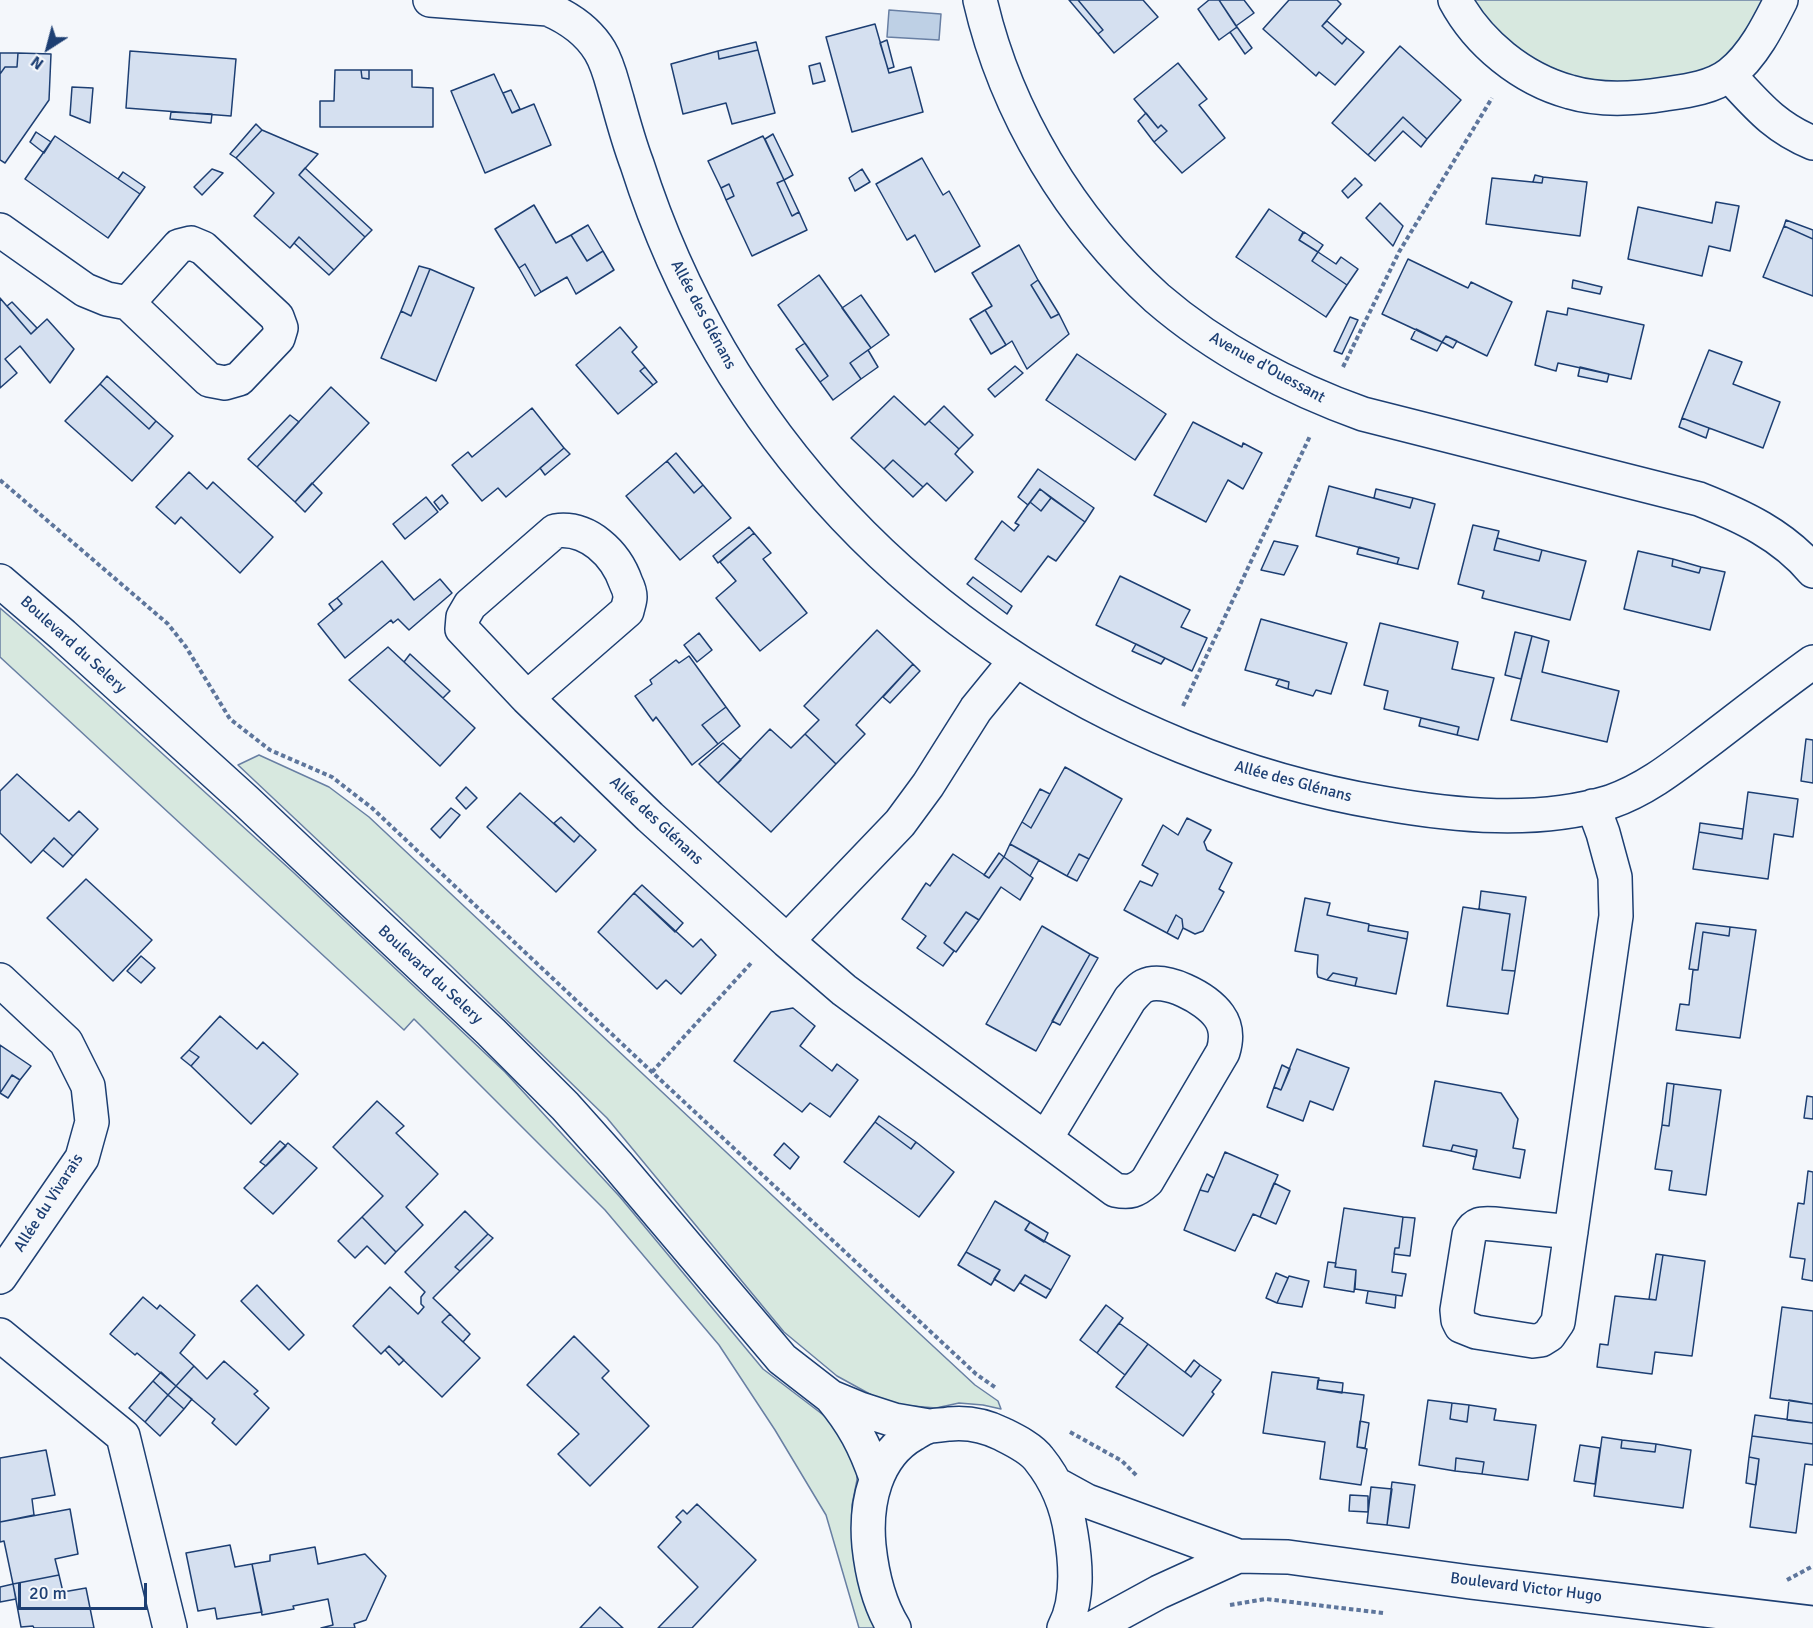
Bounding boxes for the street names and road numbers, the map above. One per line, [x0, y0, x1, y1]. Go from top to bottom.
street label: Allée des Glénans [666, 257, 740, 373]
street label: Avenue d'Ouessant [1206, 328, 1328, 408]
street label: Boulevard du Selery [16, 592, 130, 698]
street label: Allée des Glénans [1232, 757, 1354, 807]
street label: Allée des Glénans [605, 773, 707, 869]
street label: Boulevard du Selery [374, 922, 486, 1028]
street label: Allée du Vivarais [10, 1150, 88, 1256]
street label: Boulevard Victor Hugo [1449, 1569, 1603, 1607]

